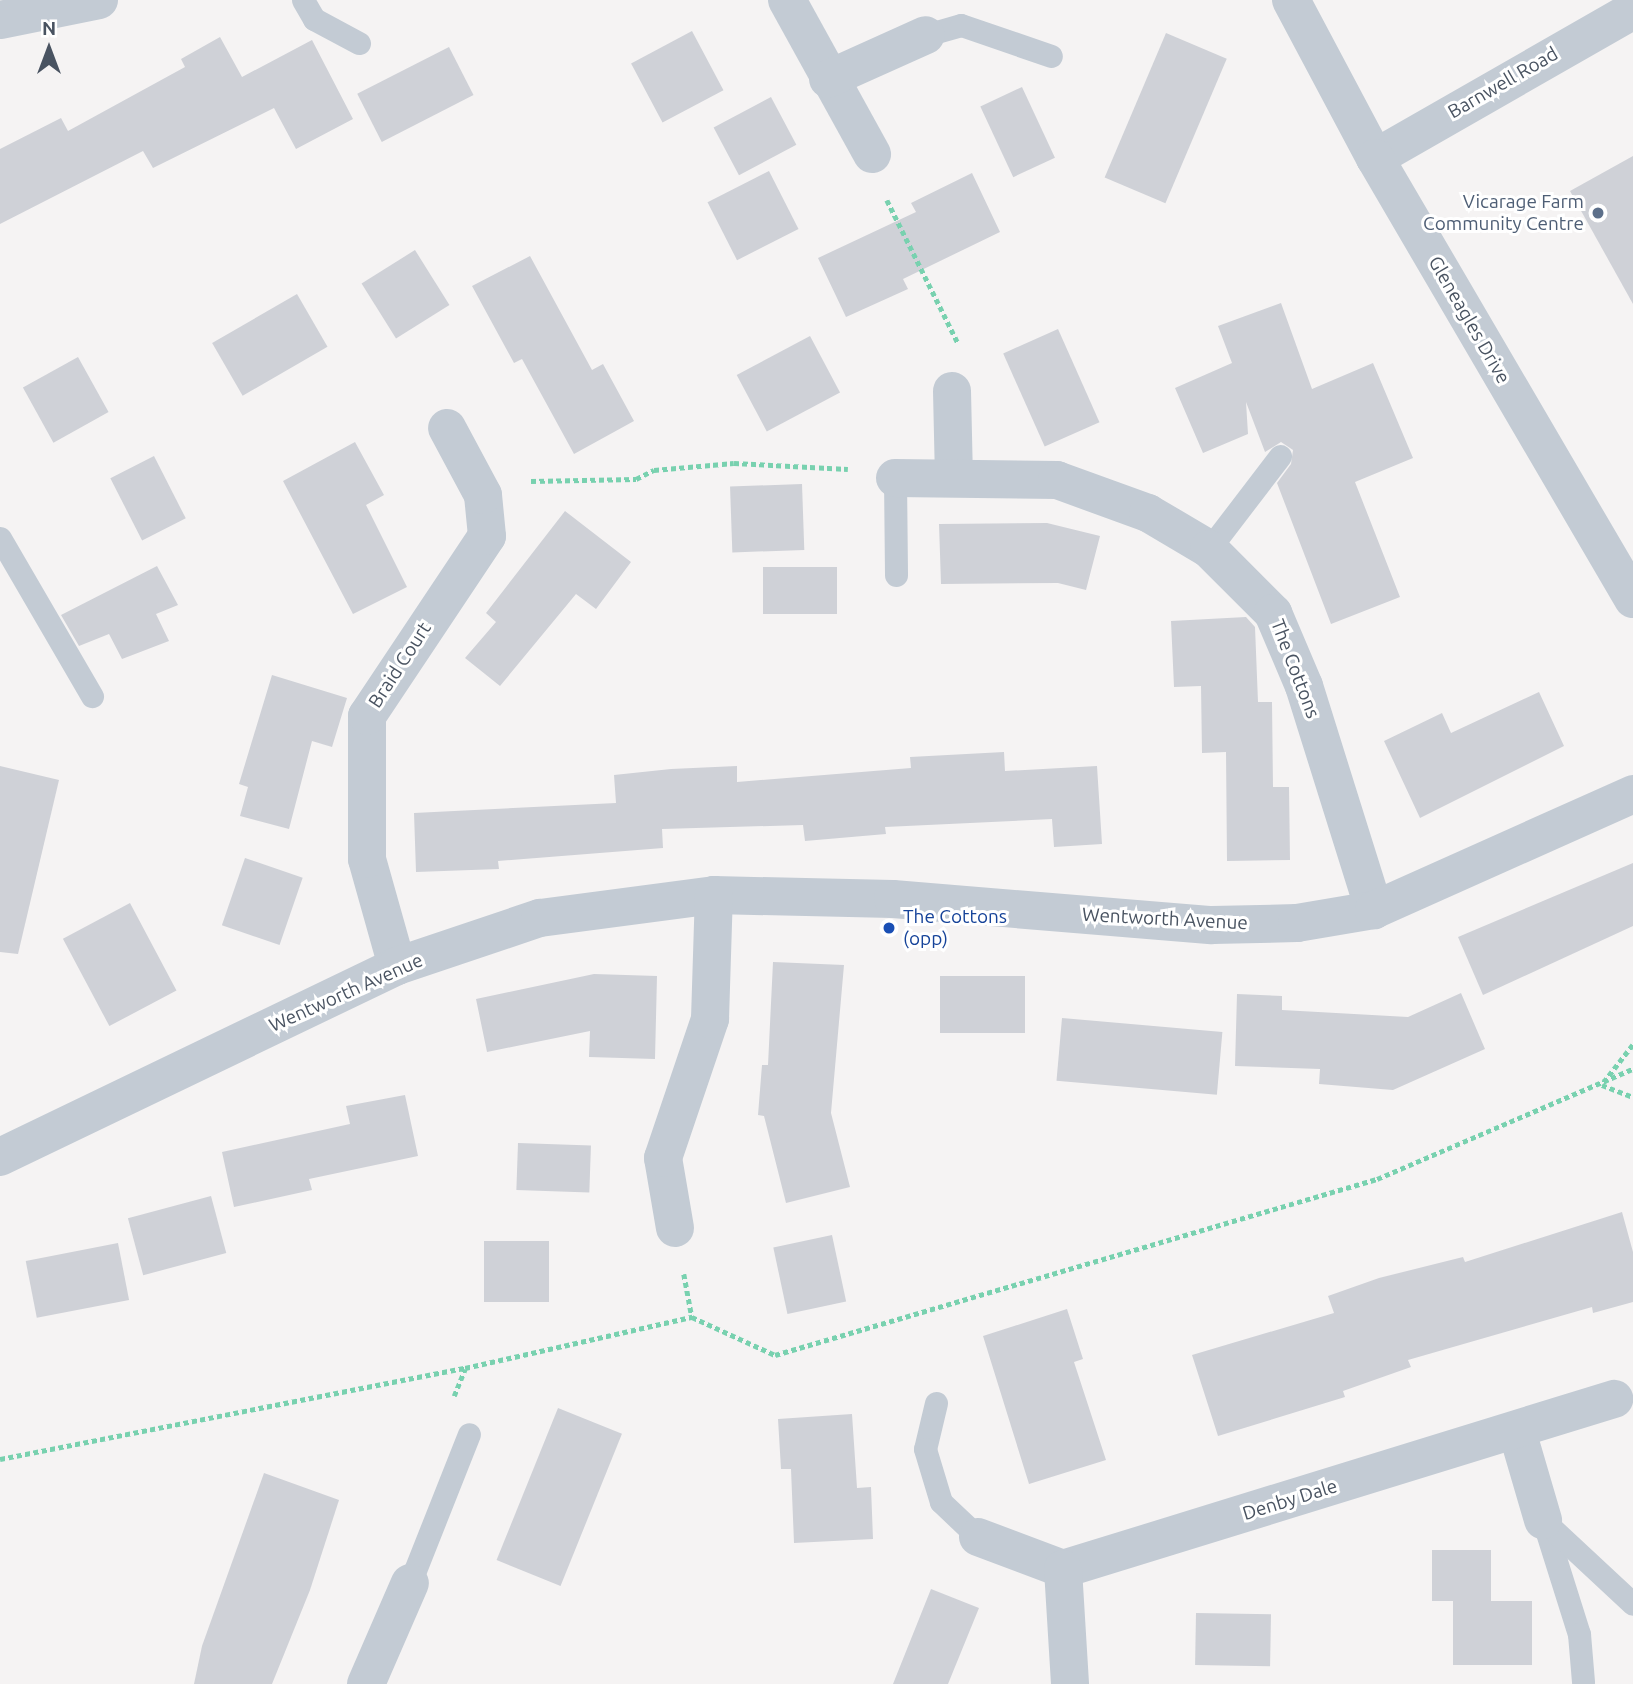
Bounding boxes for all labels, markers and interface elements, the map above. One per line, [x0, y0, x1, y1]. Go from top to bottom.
north arrow [14, 14, 84, 84]
text: N [42, 17, 56, 39]
street label: Barnwell Road [1444, 42, 1562, 124]
place label: Vicarage Farm Community Centre [1423, 191, 1584, 235]
marker: Vicarage Farm Community Centre [1590, 205, 1606, 221]
street label: Gleneagles Drive [1423, 252, 1515, 388]
street label: The Cottons [1266, 616, 1324, 722]
street label: Braid Court [364, 618, 436, 712]
street label: Wentworth Avenue [1082, 903, 1248, 935]
place label: The Cottons (opp) [903, 906, 1007, 950]
marker: The Cottons (opp) [881, 920, 897, 936]
street label: Wentworth Avenue [266, 949, 426, 1037]
street label: Denby Dale [1240, 1475, 1340, 1525]

